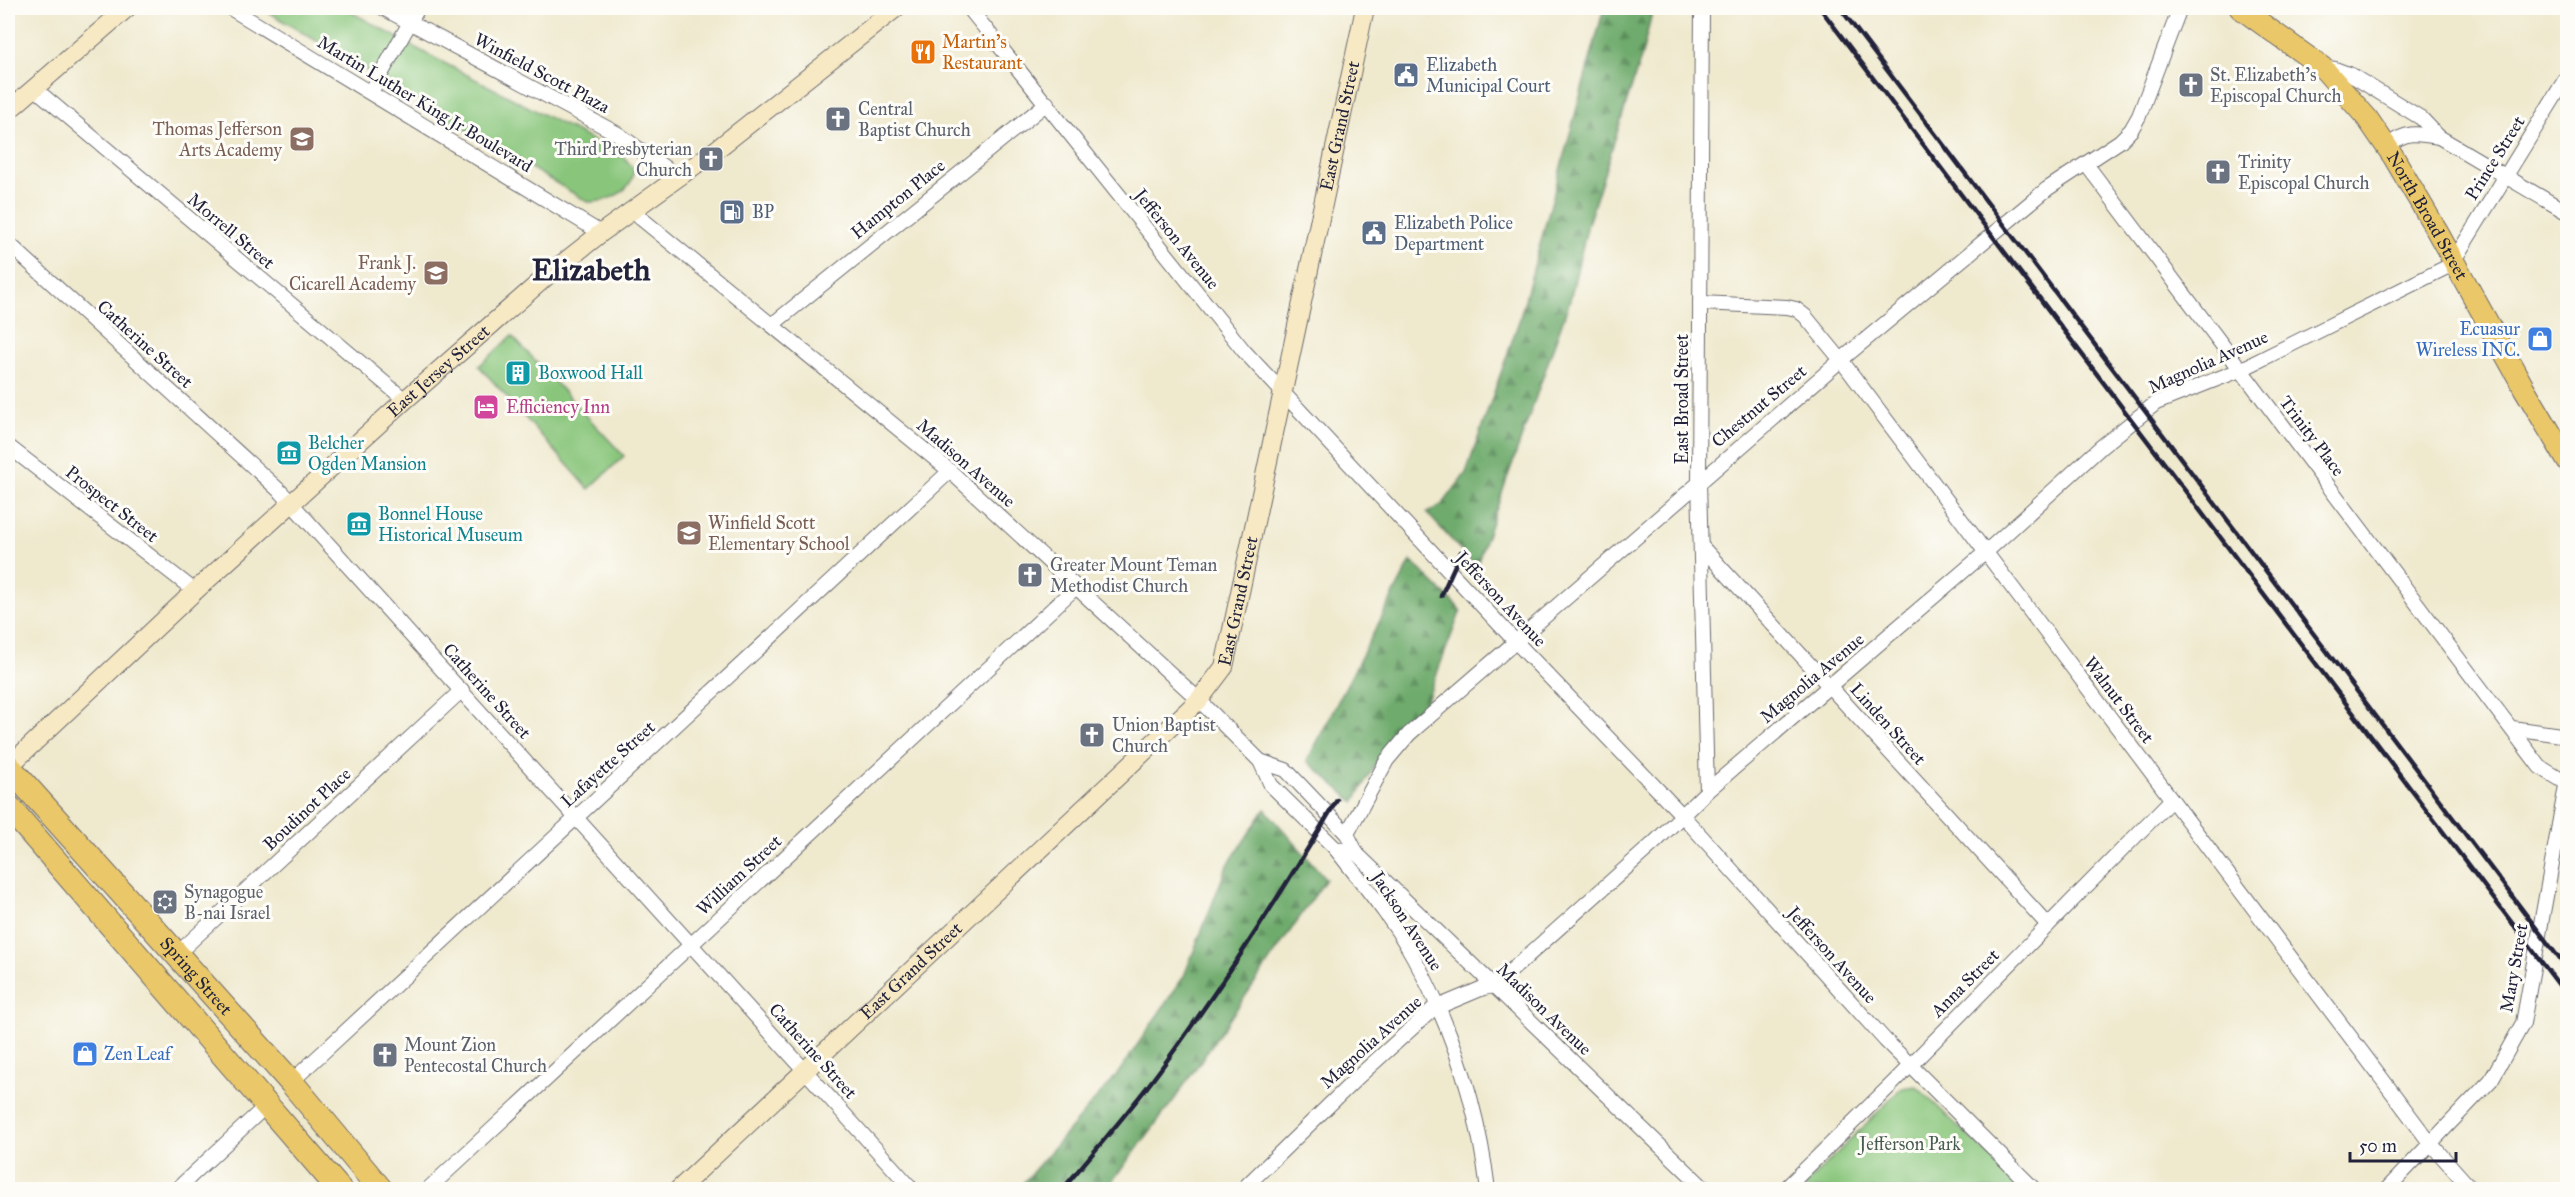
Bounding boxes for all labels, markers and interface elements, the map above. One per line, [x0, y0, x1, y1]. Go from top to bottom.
street label: Winfield Scott Plaza [471, 28, 614, 118]
street label: Martin Luther King Jr Boulevard [313, 31, 537, 178]
place label: Martin's Restaurant [942, 31, 1023, 74]
restaurant icon: Martin's Restaurant [908, 37, 938, 67]
place label: Elizabeth Municipal Court [1426, 54, 1551, 97]
street label: East Grand Street [1315, 58, 1365, 193]
public building icon: Elizabeth Municipal Court [1391, 60, 1421, 90]
place label: St. Elizabeth's Episcopal Church [2210, 64, 2342, 107]
church icon: St. Elizabeth's Episcopal Church [2176, 70, 2206, 100]
place label: Central Baptist Church [858, 98, 971, 141]
church icon: Central Baptist Church [823, 104, 853, 134]
street label: Prince Street [2460, 111, 2530, 204]
place label: Thomas Jefferson Arts Academy [152, 118, 283, 161]
school or university icon: Thomas Jefferson Arts Academy [287, 124, 317, 154]
place label: Third Presbyterian Church [554, 138, 692, 181]
church icon: Third Presbyterian Church [696, 144, 726, 174]
street label: North Broad Street [2382, 148, 2473, 284]
place label: Trinity Episcopal Church [2238, 151, 2370, 194]
street label: Hampton Place [847, 154, 949, 244]
church icon: Trinity Episcopal Church [2203, 157, 2233, 187]
street label: Jefferson Avenue [1128, 183, 1224, 294]
street label: Morrell Street [183, 188, 279, 274]
fuel station icon: BP [717, 197, 747, 227]
place label: BP [752, 201, 774, 223]
place label: Elizabeth Police Department [1394, 212, 1513, 255]
public building icon: Elizabeth Police Department [1359, 218, 1389, 248]
place label: Frank J. Cicarell Academy [289, 252, 417, 295]
district label: Elizabeth [532, 252, 651, 288]
school or university icon: Frank J. Cicarell Academy [421, 258, 451, 288]
street label: Catherine Street [93, 295, 198, 393]
place label: Ecuasur Wireless INC. [2416, 318, 2520, 361]
street label: East Jersey Street [382, 319, 495, 422]
shop icon: Ecuasur Wireless INC. [2525, 324, 2555, 354]
street label: Magnolia Avenue [2145, 326, 2272, 399]
street label: East Broad Street [1671, 333, 1693, 464]
building icon: Boxwood Hall [503, 358, 533, 388]
street label: Chestnut Street [1707, 360, 1811, 452]
place label: Boxwood Hall [538, 362, 643, 384]
hotel icon: Efficiency Inn [471, 392, 501, 422]
street label: Trinity Place [2275, 392, 2349, 480]
place label: Efficiency Inn [506, 396, 610, 418]
street label: Madison Avenue [912, 414, 1020, 512]
place label: Belcher Ogden Mansion [308, 432, 427, 476]
museum icon: Belcher Ogden Mansion [274, 438, 304, 468]
street label: Prospect Street [61, 461, 163, 547]
place label: Bonnel House Historical Museum [378, 503, 523, 546]
museum icon: Bonnel House Historical Museum [344, 509, 374, 539]
place label: Winfield Scott Elementary School [708, 512, 850, 555]
school or university icon: Winfield Scott Elementary School [674, 518, 704, 548]
street label: East Grand Street [1213, 534, 1263, 668]
street label: Jefferson Avenue [1449, 545, 1551, 652]
place label: Greater Mount Teman Methodist Church [1050, 554, 1218, 597]
church icon: Greater Mount Teman Methodist Church [1015, 560, 1045, 590]
street label: Magnolia Avenue [1756, 628, 1869, 729]
street label: Catherine Street [438, 639, 536, 744]
street label: Walnut Street [2079, 652, 2159, 748]
street label: Linden Street [1845, 678, 1931, 770]
place label: Union Baptist Church [1112, 714, 1217, 757]
street label: Lafayette Street [556, 716, 660, 812]
church icon: Union Baptist Church [1077, 720, 1107, 750]
street label: Boudinot Place [259, 763, 355, 855]
street label: William Street [692, 830, 786, 920]
street label: Jackson Avenue [1365, 866, 1447, 975]
place label: Synagogue B-nai Israel [184, 881, 270, 924]
synagogue icon: Synagogue B-nai Israel [150, 887, 180, 917]
street label: Jefferson Avenue [1781, 900, 1881, 1009]
street label: East Grand Street [855, 917, 967, 1024]
street label: Mary Street [2495, 921, 2533, 1014]
street label: Spring Street [155, 932, 237, 1020]
street label: Anna Street [1925, 944, 2004, 1023]
street label: Madison Avenue [1492, 958, 1596, 1060]
street label: Magnolia Avenue [1316, 991, 1427, 1094]
street label: Catherine Street [764, 999, 862, 1104]
place label: Mount Zion Pentecostal Church [404, 1034, 547, 1077]
shop icon: Zen Leaf [70, 1039, 100, 1069]
church icon: Mount Zion Pentecostal Church [370, 1040, 400, 1070]
place label: Zen Leaf [104, 1043, 174, 1065]
scale bar [2350, 1125, 2456, 1163]
park label: Jefferson Park [1857, 1133, 1961, 1156]
text: 50 m [2359, 1135, 2397, 1157]

